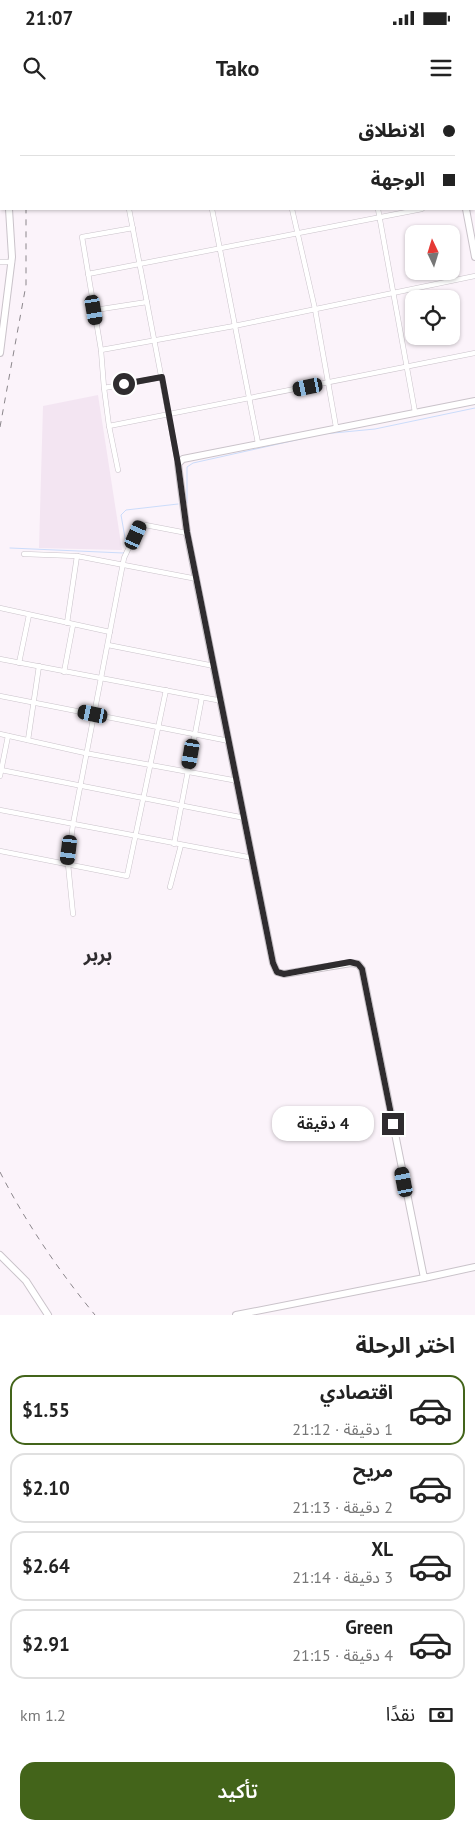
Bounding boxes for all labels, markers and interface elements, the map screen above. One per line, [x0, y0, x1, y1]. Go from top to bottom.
text: 21:07 [25, 6, 73, 30]
icon: search [20, 54, 48, 82]
text: Tako [216, 54, 259, 82]
icon: menu [427, 54, 455, 82]
text: الانطلاق [359, 118, 425, 142]
text: الوجهة [371, 167, 425, 191]
north arrow [405, 225, 460, 280]
map controls [405, 225, 460, 345]
button: locate [405, 290, 460, 345]
car [84, 294, 103, 326]
route start [113, 373, 135, 395]
car [291, 377, 324, 397]
car [123, 518, 148, 552]
car [76, 704, 109, 724]
car [181, 738, 200, 770]
car [59, 834, 78, 866]
district label: بربر [83, 942, 112, 966]
callout: 4 دقيقة [273, 1106, 376, 1142]
text: 4 دقيقة [297, 1113, 349, 1133]
route end [382, 1113, 404, 1135]
car [393, 1166, 414, 1198]
text: اختر الرحلة [355, 1331, 455, 1359]
text: اقتصادي [320, 1380, 393, 1404]
icon: car [408, 1388, 453, 1433]
text: $1.55 [22, 1398, 70, 1422]
text: 1 دقيقة · 21:12 [292, 1419, 393, 1439]
text: مريح [353, 1458, 393, 1482]
icon: car [408, 1466, 453, 1511]
text: $2.10 [22, 1476, 70, 1500]
text: 2 دقيقة · 21:13 [292, 1497, 393, 1517]
text: XL [371, 1537, 393, 1561]
icon: car [408, 1544, 453, 1589]
text: $2.64 [22, 1554, 70, 1578]
text: 3 دقيقة · 21:14 [292, 1567, 393, 1587]
text: Green [345, 1615, 393, 1639]
icon: car [408, 1622, 453, 1667]
text: $2.91 [22, 1632, 70, 1656]
text: 4 دقيقة · 21:15 [292, 1645, 393, 1665]
icon: cash [427, 1701, 455, 1729]
text: نقدًا [386, 1702, 415, 1726]
text: 1.2 km [20, 1705, 66, 1725]
button: تأكيد [20, 1762, 455, 1820]

